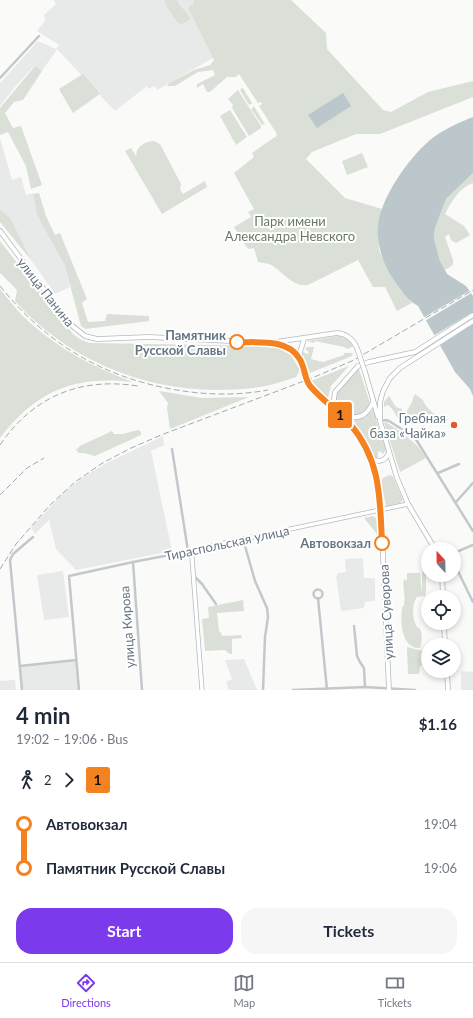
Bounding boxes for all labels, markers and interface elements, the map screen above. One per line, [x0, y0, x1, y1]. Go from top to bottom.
park label: Парк имени Александра Невского [225, 213, 355, 244]
street label: улица Панина [14, 254, 78, 330]
place label: Памятник Русской Славы [135, 327, 226, 358]
marker: Памятник Русской Славы [229, 334, 245, 350]
line badge: 1 [327, 402, 353, 428]
text: 1 [336, 406, 344, 423]
place label: Гребная база «Чайка» [370, 410, 446, 441]
marker: Гребная база «Чайка» [449, 420, 459, 430]
street label: Тираспольская улица [163, 522, 291, 564]
place label: Автовокзал [299, 535, 371, 551]
marker: Автовокзал [374, 535, 390, 551]
north arrow [421, 542, 461, 582]
map controls [421, 542, 461, 678]
street label: улица Суворова [376, 564, 396, 660]
street label: улица Кирова [116, 585, 138, 669]
button: locate [421, 590, 461, 630]
button: layers [421, 638, 461, 678]
text: 4 min [16, 702, 71, 729]
text: $1.16 [419, 715, 457, 733]
text: 19:02 – 19:06 · Bus [16, 731, 128, 747]
icon: walk [16, 769, 38, 791]
icon: forward [58, 769, 80, 791]
text: 1 [94, 771, 102, 788]
text: 2 [44, 772, 52, 788]
text: Автовокзал [46, 815, 128, 833]
text: 19:04 [424, 816, 457, 832]
text: Памятник Русской Славы [46, 859, 225, 877]
text: 19:06 [424, 860, 457, 876]
button: Start [16, 908, 233, 954]
button: Tickets [241, 908, 457, 954]
tab: Directions [61, 972, 111, 1009]
tab: Map [233, 972, 255, 1009]
tab: Tickets [378, 972, 412, 1009]

